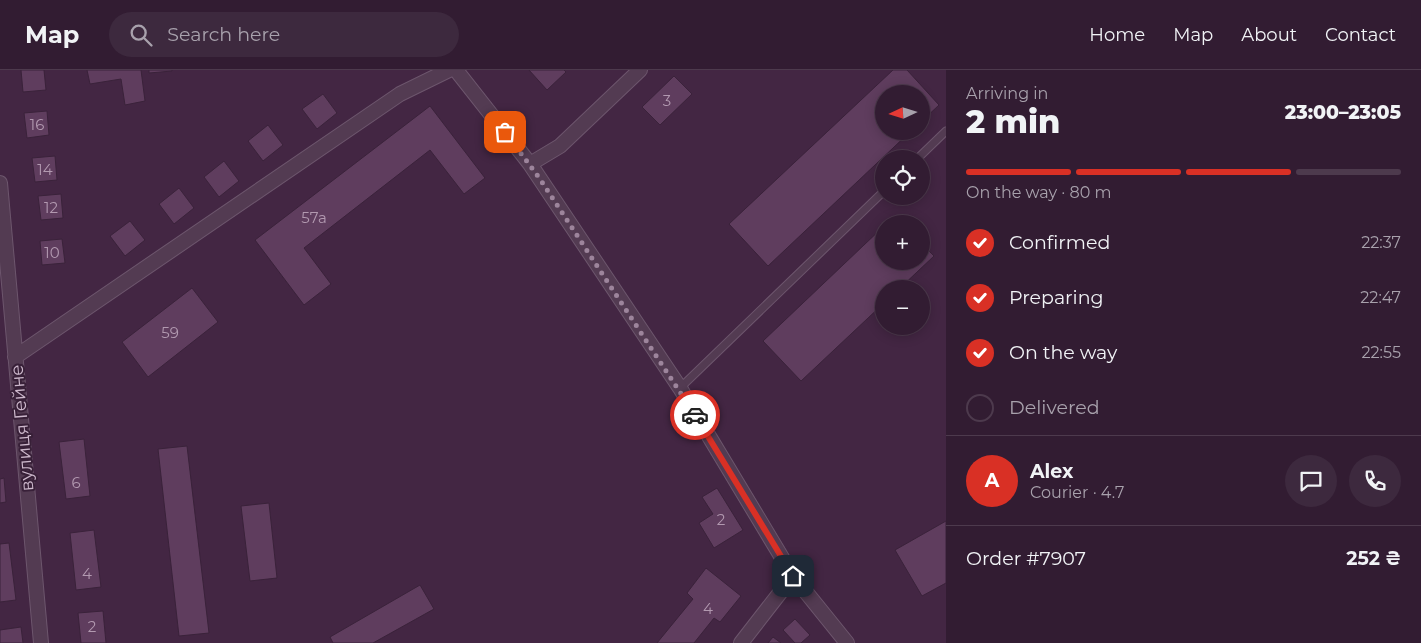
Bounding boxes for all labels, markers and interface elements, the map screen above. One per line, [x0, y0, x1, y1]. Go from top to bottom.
search box [109, 12, 459, 57]
text: Map [25, 20, 79, 49]
icon: search [127, 21, 155, 49]
text: Search here [167, 23, 280, 46]
text: Home [1089, 24, 1145, 46]
text: Map [1173, 24, 1213, 46]
text: About [1241, 24, 1297, 46]
text: Contact [1325, 24, 1396, 46]
text: Arriving in [966, 84, 1048, 103]
north arrow [875, 85, 930, 140]
map controls [875, 85, 930, 335]
house number: 3 [663, 91, 671, 110]
text: 23:00–23:05 [1285, 101, 1401, 124]
text: 2 min [966, 102, 1060, 141]
pin [484, 111, 526, 153]
house number: 16 [30, 115, 44, 134]
icon: bag [491, 118, 519, 146]
button: locate [875, 150, 930, 205]
house number: 14 [37, 160, 53, 179]
text: On the way · 80 m [966, 183, 1112, 202]
house number: 12 [44, 198, 58, 217]
house number: 57а [301, 208, 327, 227]
button: + [875, 215, 930, 270]
icon: check [966, 229, 994, 257]
text: Confirmed [1009, 231, 1110, 254]
text: 22:37 [1361, 233, 1401, 252]
house number: 10 [44, 243, 60, 262]
button: − [875, 280, 930, 335]
icon: check [966, 284, 994, 312]
text: Preparing [1009, 286, 1104, 309]
text: 22:47 [1360, 288, 1401, 307]
house number: 59 [161, 323, 179, 342]
icon: check [966, 339, 994, 367]
text: On the way [1009, 341, 1117, 364]
text: 22:55 [1361, 343, 1401, 362]
street label: вулиця Гейне [5, 364, 39, 492]
courier [670, 390, 720, 440]
text: Delivered [1009, 396, 1100, 419]
icon: car [681, 401, 709, 429]
button: chat [1285, 455, 1337, 507]
button: phone [1349, 455, 1401, 507]
text: Alex [1030, 460, 1073, 483]
text: A [985, 469, 999, 492]
house number: 6 [71, 473, 81, 492]
text: Courier · 4.7 [1030, 483, 1124, 502]
house number: 2 [717, 510, 725, 529]
text: Order #7907 [966, 547, 1086, 570]
text: 252 ₴ [1346, 547, 1401, 570]
pin [772, 555, 814, 597]
icon: home [779, 562, 807, 590]
house number: 4 [82, 564, 92, 583]
house number: 4 [703, 599, 713, 618]
house number: 2 [88, 617, 96, 636]

